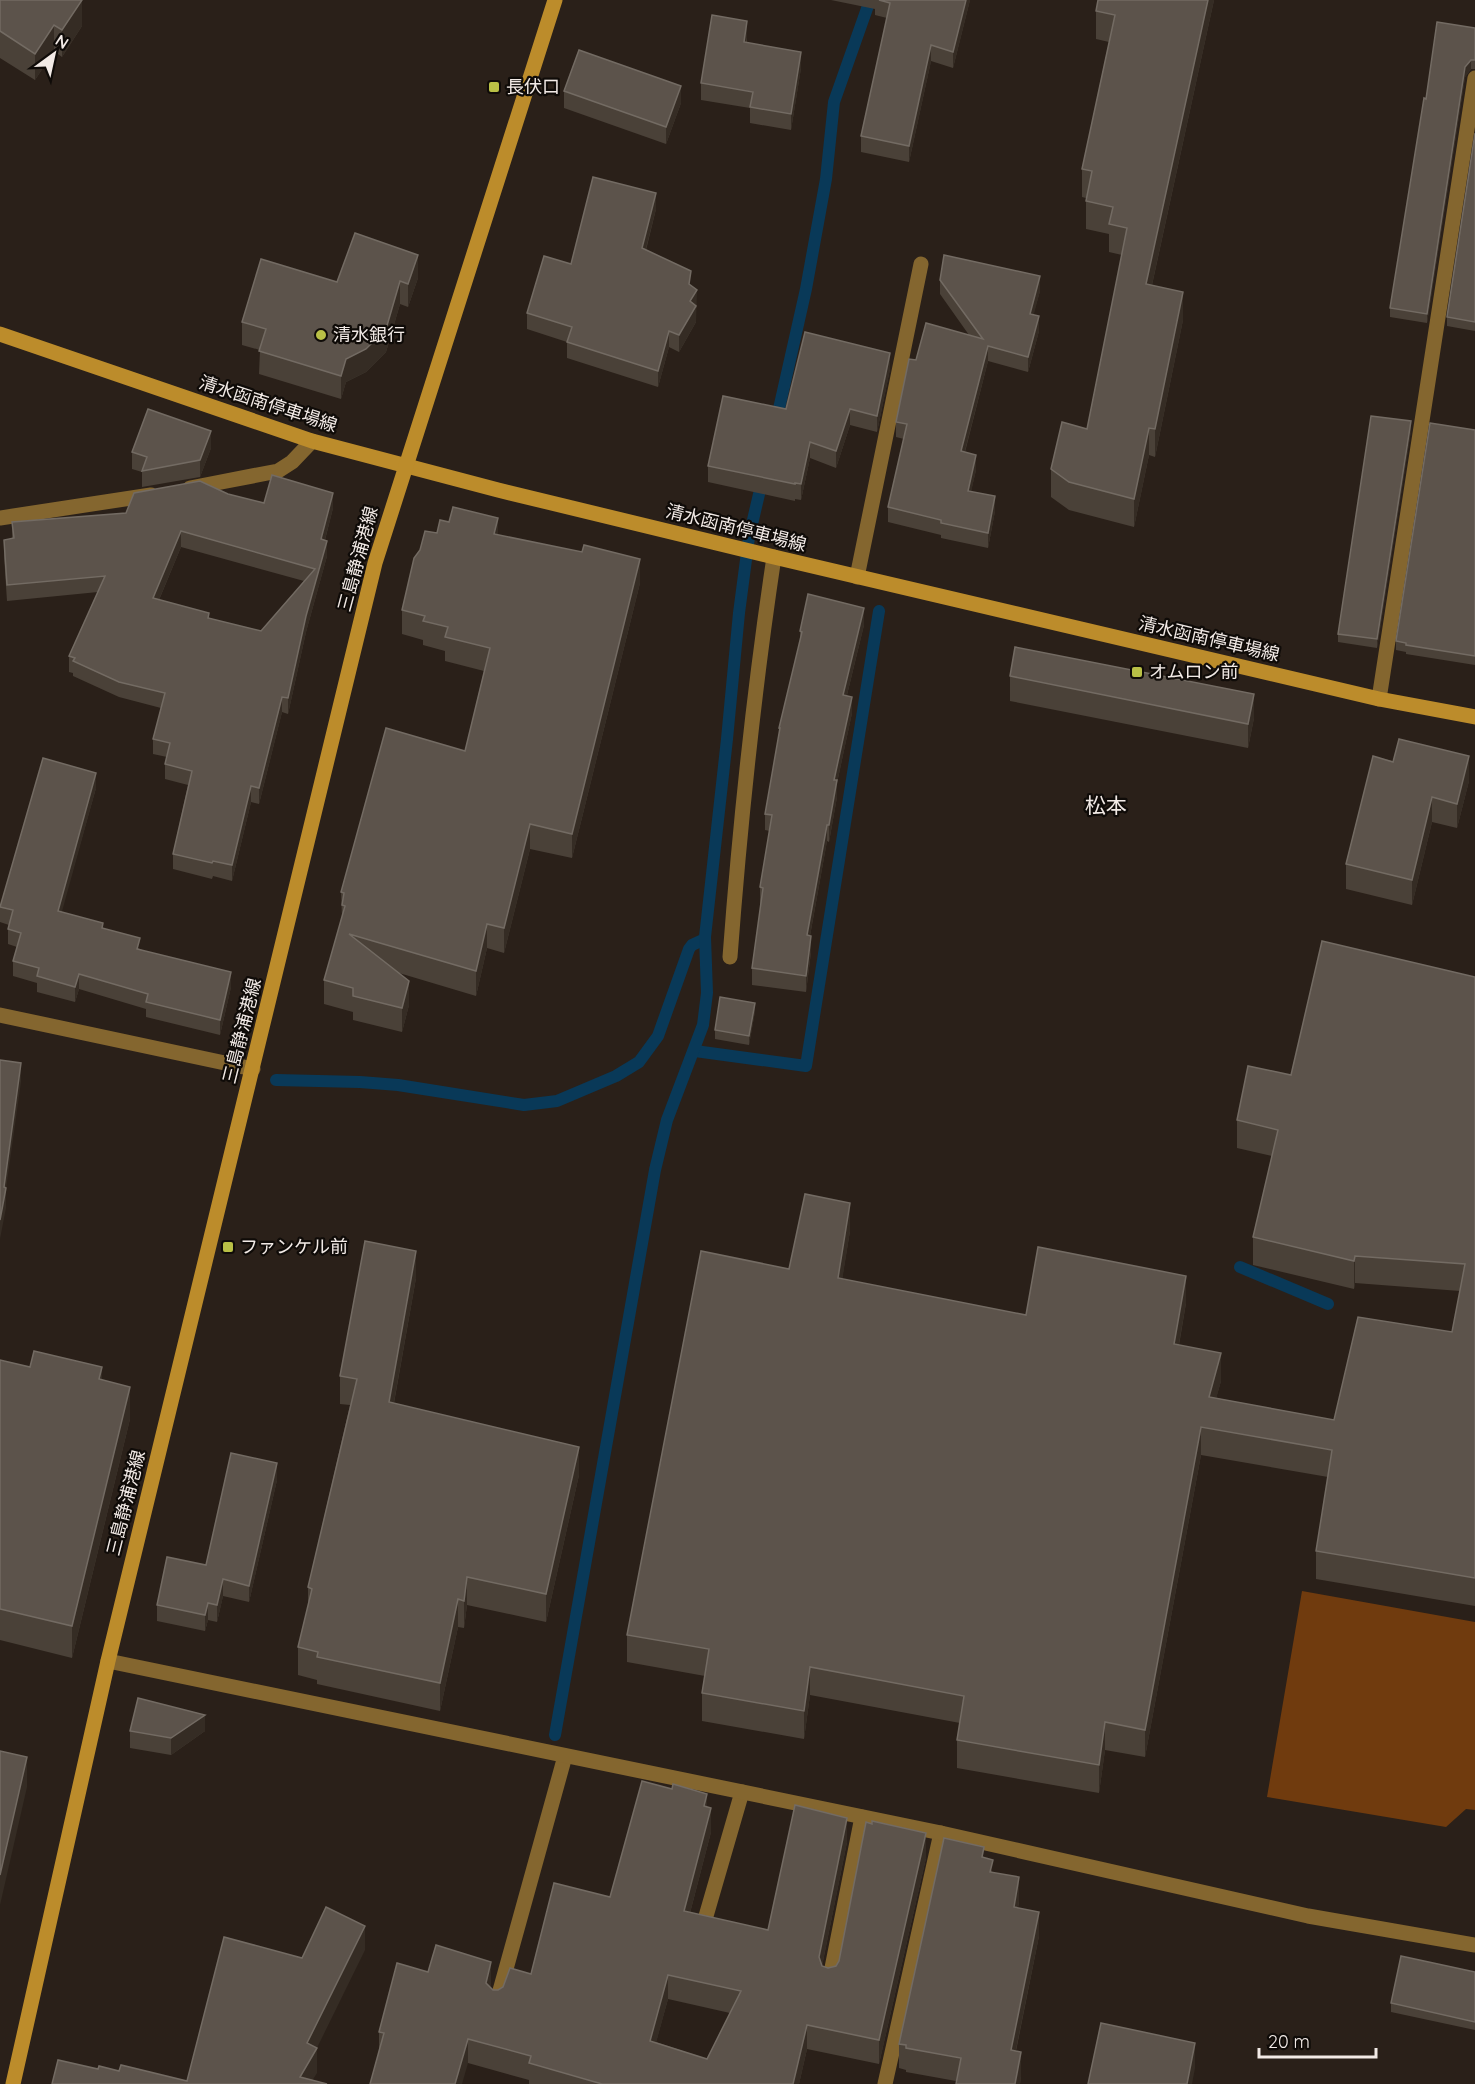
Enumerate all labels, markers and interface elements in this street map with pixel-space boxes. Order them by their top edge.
north arrow [24,24,84,84]
text: N [52,30,73,53]
place label: 長伏口 [506,75,560,98]
marker: 長伏口 [487,80,501,94]
place label: 清水銀行 [333,323,405,346]
marker: 清水銀行 [314,328,328,342]
street label: 清水函南停車場線 [196,370,340,437]
street label: 清水函南停車場線 [663,499,809,556]
street label: 三島静浦港線 [332,504,383,614]
street label: 清水函南停車場線 [1136,611,1282,666]
place label: オムロン前 [1149,660,1238,683]
marker: オムロン前 [1130,665,1144,679]
district label: 松本 [1085,792,1127,818]
street label: 三島静浦港線 [217,976,266,1086]
place label: ファンケル前 [240,1235,348,1258]
marker: ファンケル前 [221,1240,235,1254]
street label: 三島静浦港線 [101,1448,150,1558]
scale bar [1259,2021,1376,2059]
text: 20 m [1268,2030,1310,2053]

